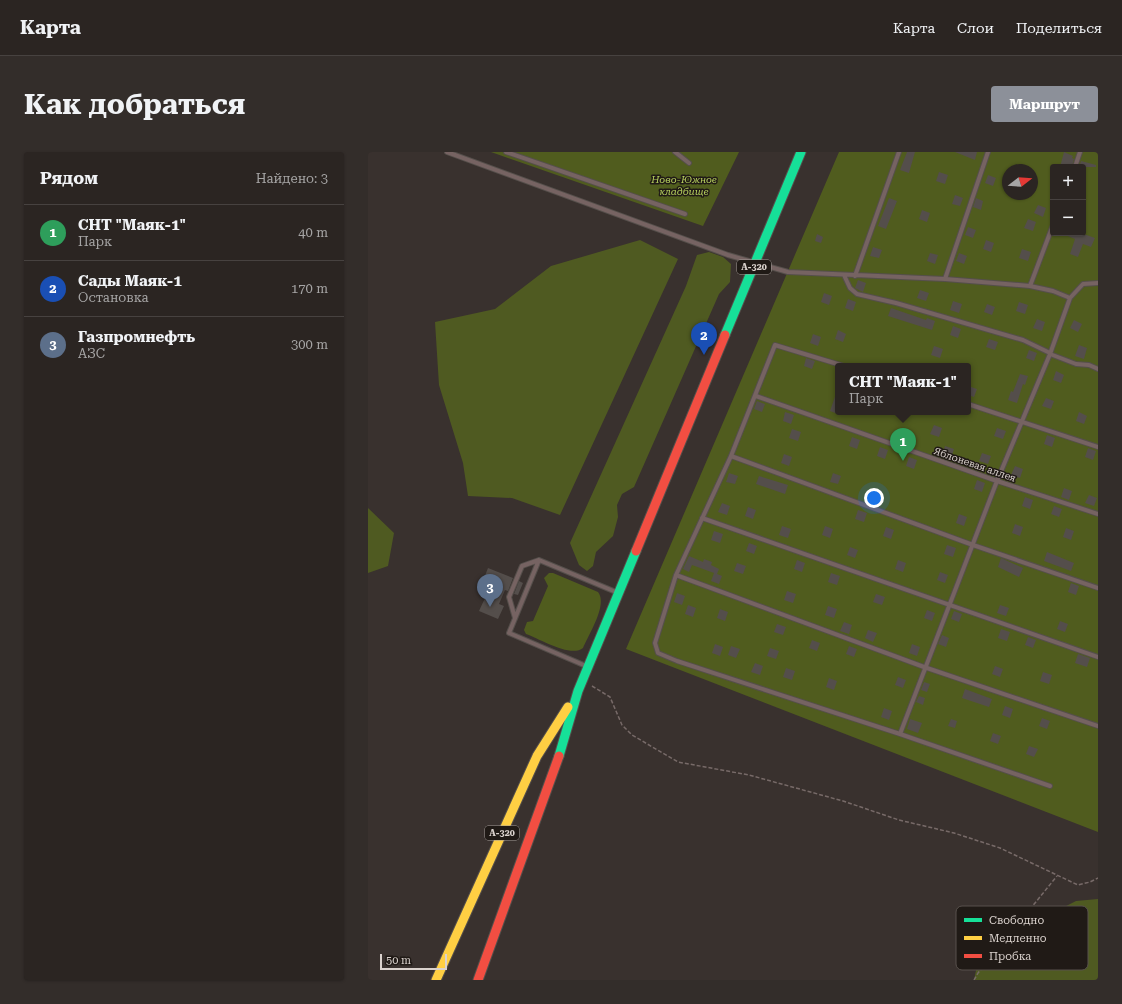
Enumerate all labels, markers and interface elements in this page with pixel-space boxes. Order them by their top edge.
text: Карта [20,16,81,39]
text: Карта [893,20,935,36]
text: Слои [957,20,994,36]
text: Поделиться [1016,20,1102,36]
button: Маршрут [991,86,1098,122]
text: Как добраться [24,88,245,121]
north arrow [1002,164,1038,200]
map controls [1050,164,1086,236]
button: + [1050,164,1086,200]
text: Рядом [40,168,98,188]
text: Найдено: 3 [256,171,328,186]
park label: Ново-Южное кладбище [650,174,717,197]
button: − [1050,200,1086,236]
text: СНТ "Маяк-1" [78,216,186,234]
text: 1 [49,225,57,240]
text: 40 m [298,225,328,240]
text: Парк [78,234,112,249]
road number: А-320 [737,260,771,274]
text: Сады Маяк-1 [78,272,182,290]
text: 2 [49,281,57,296]
text: 170 m [291,281,328,296]
text: Остановка [78,290,149,305]
pin: 2 [691,322,717,355]
text: Газпромнефть [78,328,195,346]
text: 3 [49,337,57,352]
text: 300 m [291,337,328,352]
text: АЗС [78,346,105,361]
popup [835,363,971,415]
text: СНТ "Маяк-1" [849,373,957,391]
text: Парк [849,391,883,406]
pin: 1 [890,428,916,461]
street label: Яблоневая аллея [932,445,1018,484]
your location [864,488,884,508]
pin: 3 [477,574,503,607]
road number: А-320 [485,826,519,840]
legend [956,906,1088,970]
text: Свободно [989,914,1045,927]
text: Медленно [989,932,1047,945]
text: Пробка [989,950,1031,963]
scale bar [380,952,447,971]
text: 50 m [386,954,411,967]

